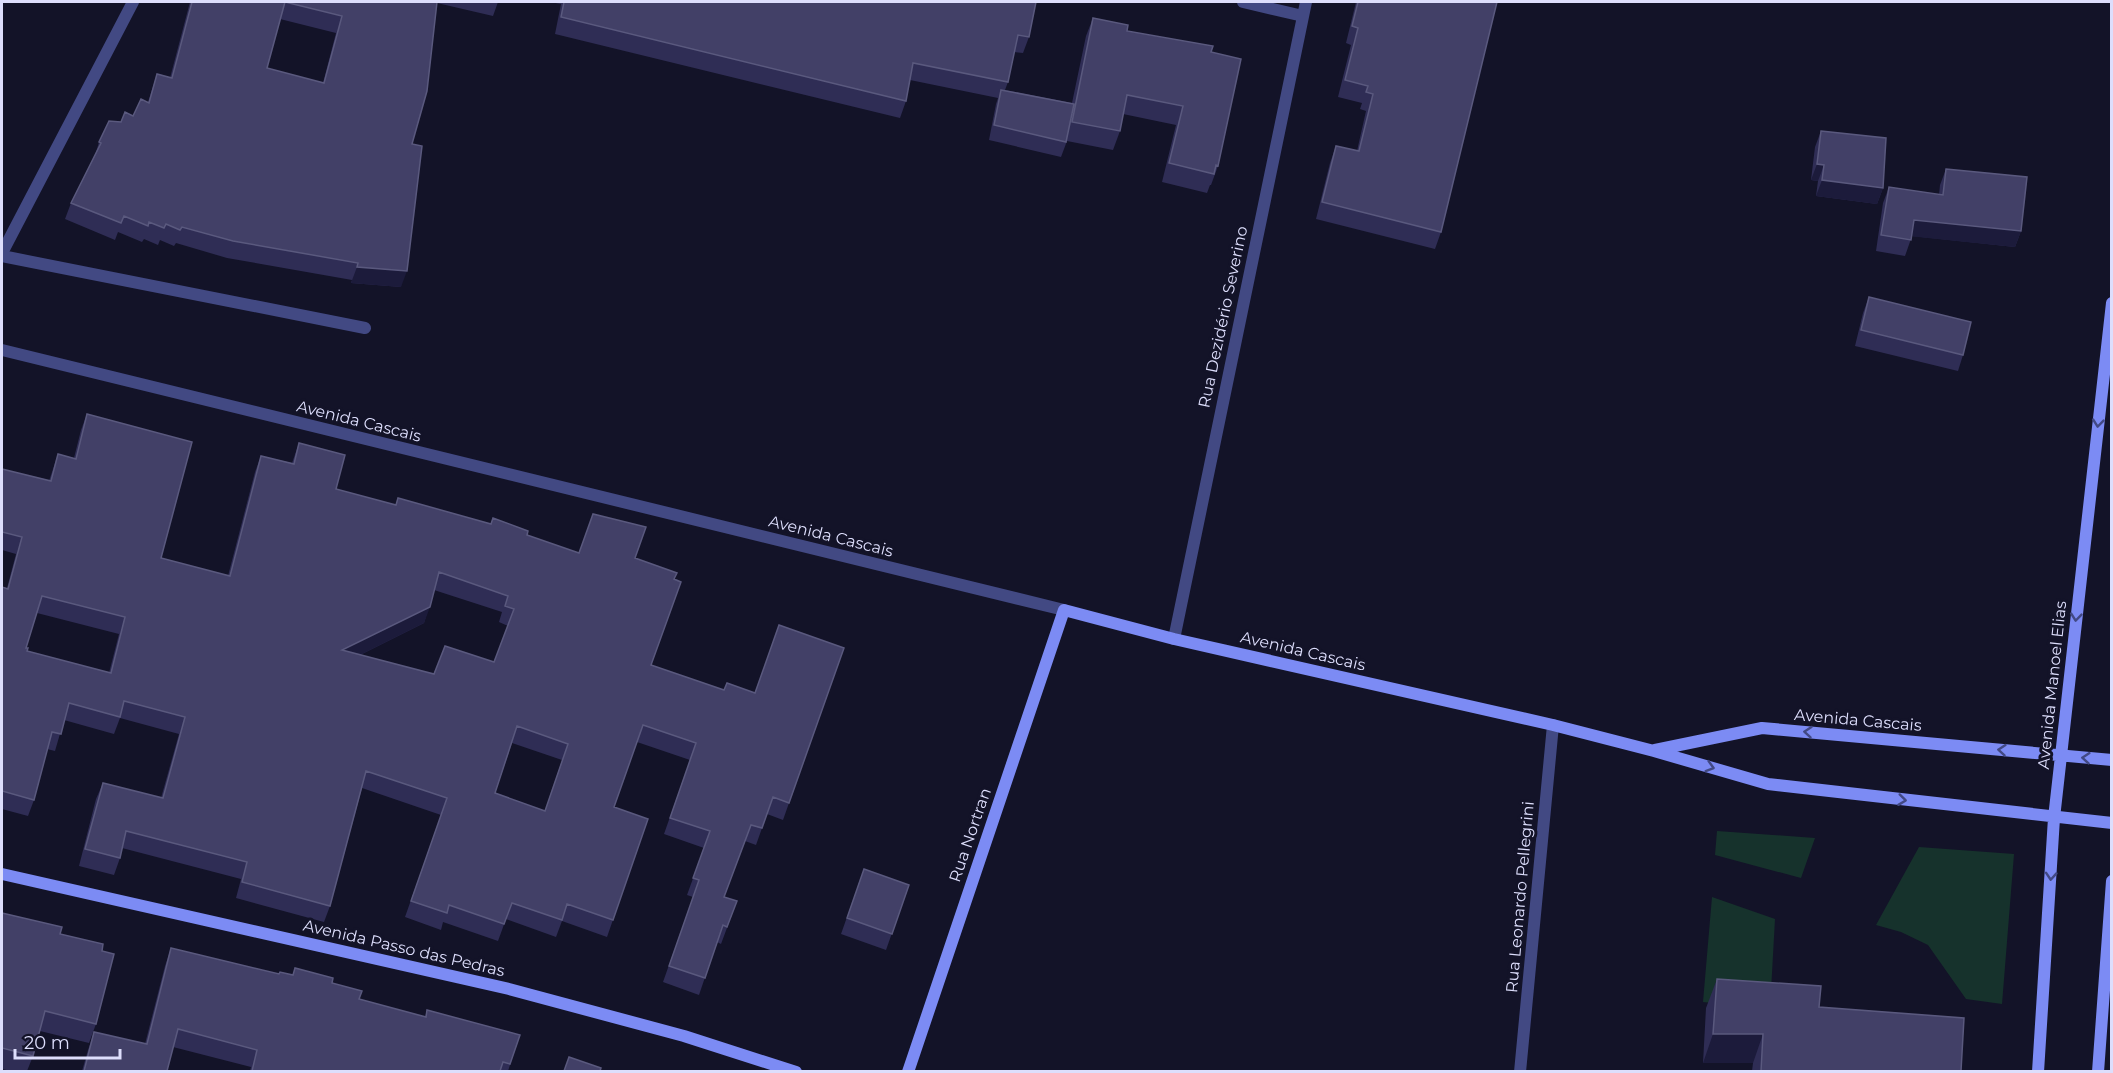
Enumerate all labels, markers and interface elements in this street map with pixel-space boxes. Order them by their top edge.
street label: Rua Dezidério Severino [1194,224,1252,410]
street label: Avenida Cascais [295,396,423,446]
one-way arrow [2092,419,2105,428]
street label: Avenida Cascais [767,511,895,561]
street label: Avenida Manoel Elias [2034,600,2070,770]
one-way arrow [2070,613,2083,622]
street label: Avenida Cascais [1239,627,1368,675]
street label: Avenida Cascais [1794,705,1923,735]
one-way arrow [1804,726,1813,739]
one-way arrow [1998,744,2007,757]
one-way arrow [2082,752,2091,765]
one-way arrow [1704,760,1715,772]
street label: Rua Nortran [945,785,995,885]
one-way arrow [1897,793,1906,806]
street label: Rua Leonardo Pellegrini [1502,800,1538,994]
one-way arrow [2044,872,2057,881]
street label: Avenida Passo das Pedras [301,916,507,981]
scale bar [15,1022,120,1060]
text: 20 m [24,1032,70,1054]

